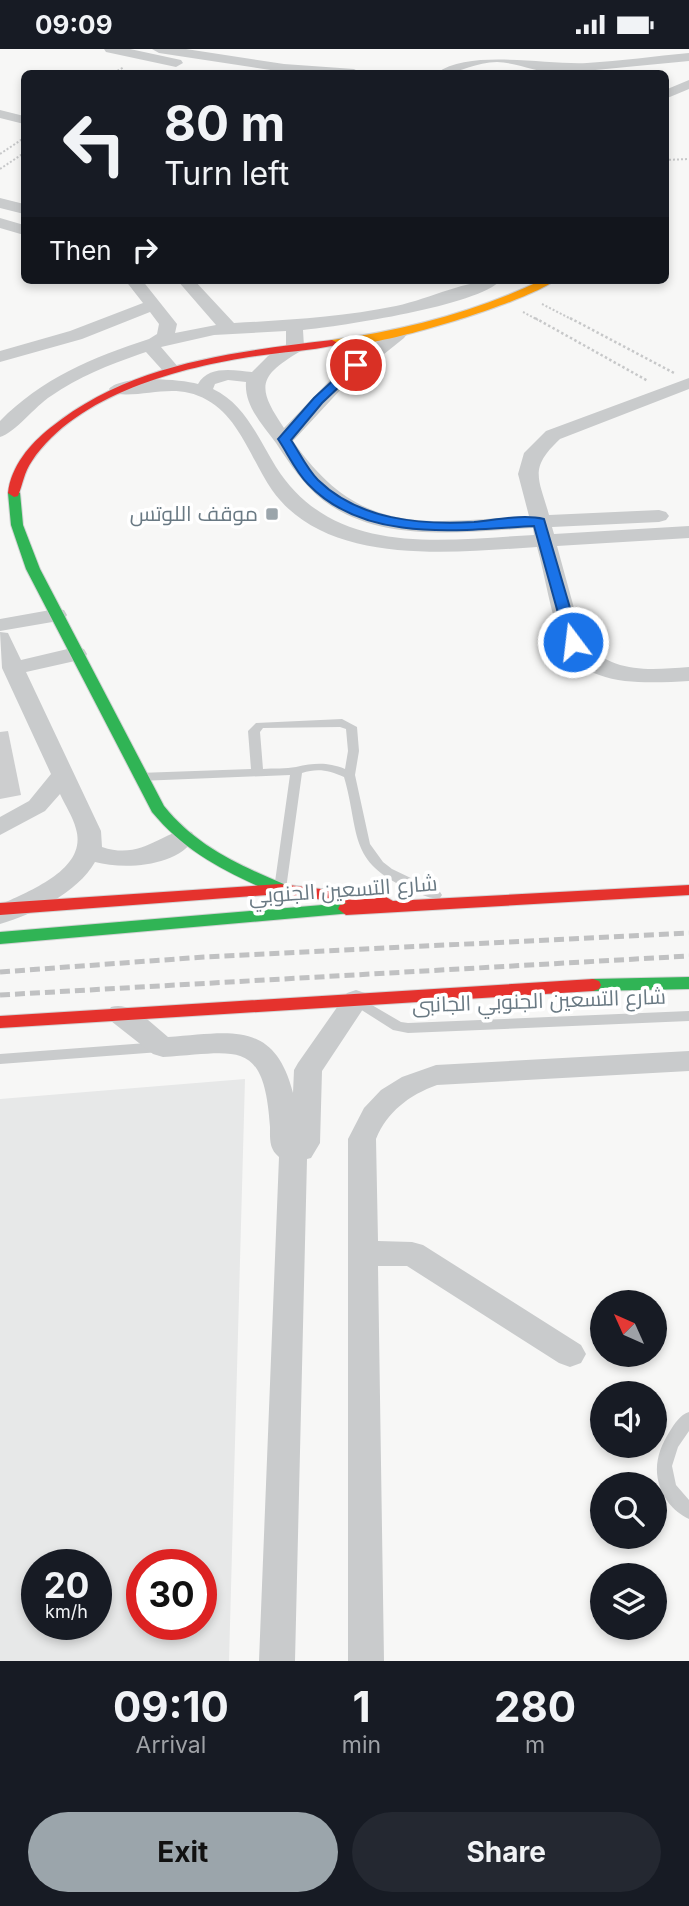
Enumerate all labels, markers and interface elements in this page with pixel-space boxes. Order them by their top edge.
text: 09:09 [35,9,113,40]
text: 80 m [164,94,285,153]
icon: left [49,98,140,189]
text: Turn left [164,154,289,193]
icon: right [126,231,164,269]
text: Then [49,235,112,266]
pin [326,335,386,395]
icon: arrive [337,346,375,384]
place label: موقف اللوتس [130,501,258,527]
marker: موقف اللوتس [264,506,280,522]
position arrow [536,605,610,679]
street label: شارع التسعين الجنوبي [248,870,438,913]
street label: شارع التسعين الجنوبي الجانبى [412,984,667,1021]
north arrow [590,1290,667,1367]
map controls [590,1290,667,1640]
button: sound [590,1381,667,1458]
button: search [590,1472,667,1549]
speed limit sign: 30 [126,1549,217,1640]
button: layers [590,1563,667,1640]
text: 20 [44,1564,89,1606]
text: km/h [45,1601,88,1622]
text: 09:10 [113,1681,229,1732]
text: 1 [352,1681,371,1732]
text: 280 [494,1681,576,1732]
text: Arrival [136,1731,206,1759]
text: min [342,1731,381,1759]
text: m [525,1731,545,1759]
button: Exit [28,1812,338,1892]
button: Share [352,1812,661,1892]

